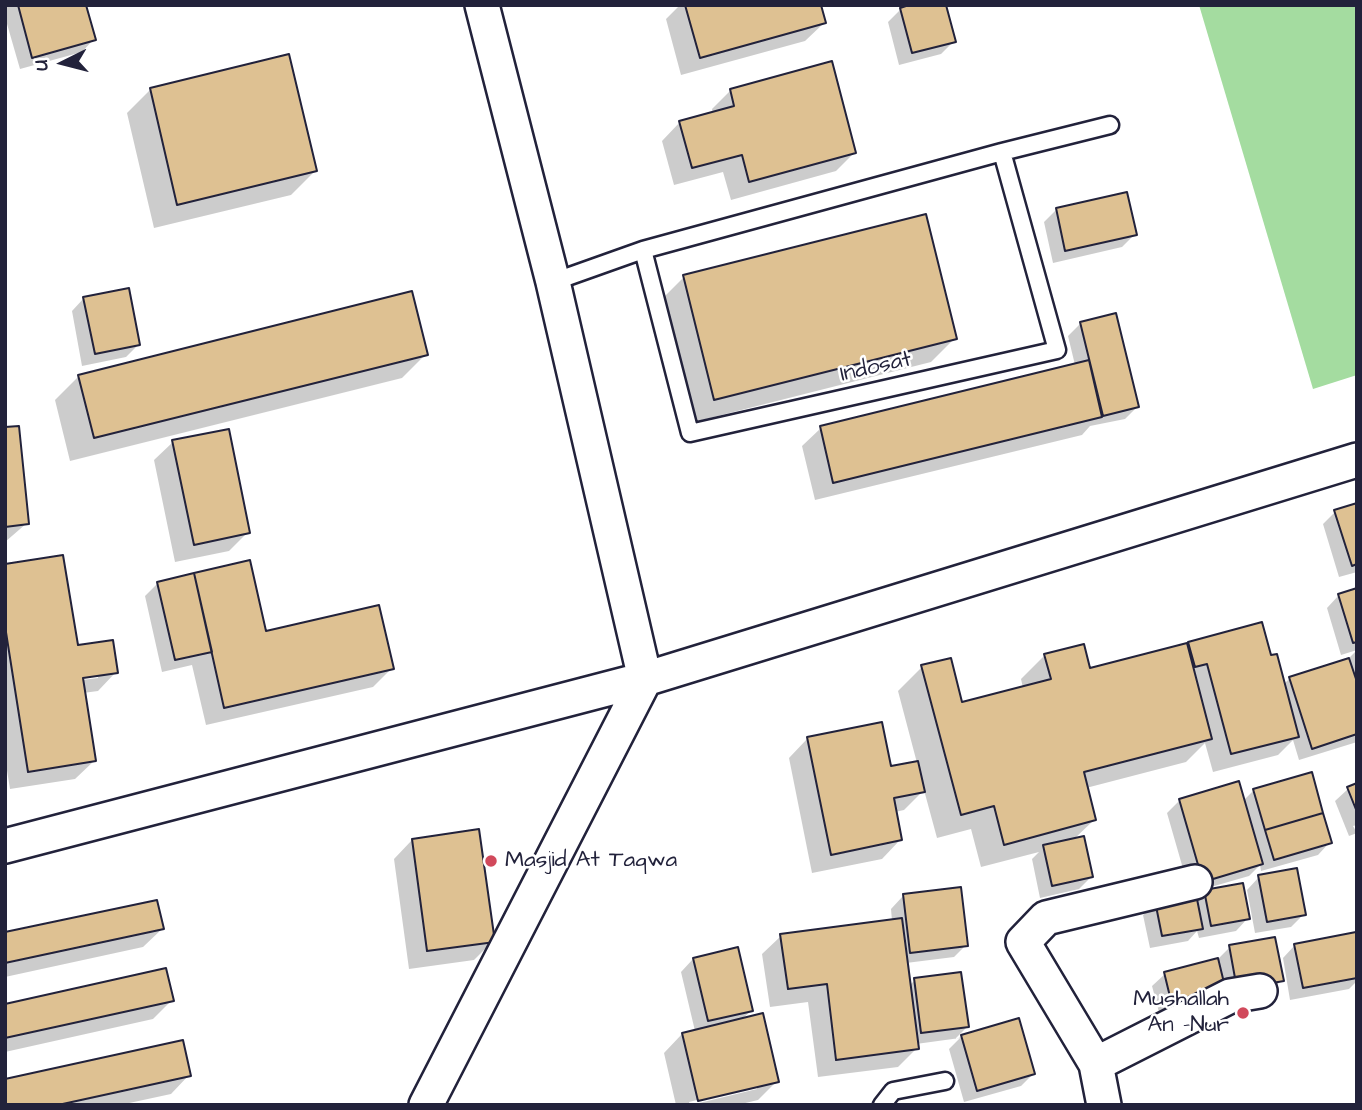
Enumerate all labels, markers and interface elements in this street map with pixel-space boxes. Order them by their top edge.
north arrow [28,28,98,98]
text: U [28,59,56,72]
street label: Indosat [838,346,914,390]
place label: Masjid At Taqwa [505,847,677,875]
marker: Masjid At Taqwa [483,853,499,869]
place label: Mushallah An -Nur [1133,986,1229,1040]
marker: Mushallah An -Nur [1235,1005,1251,1021]

